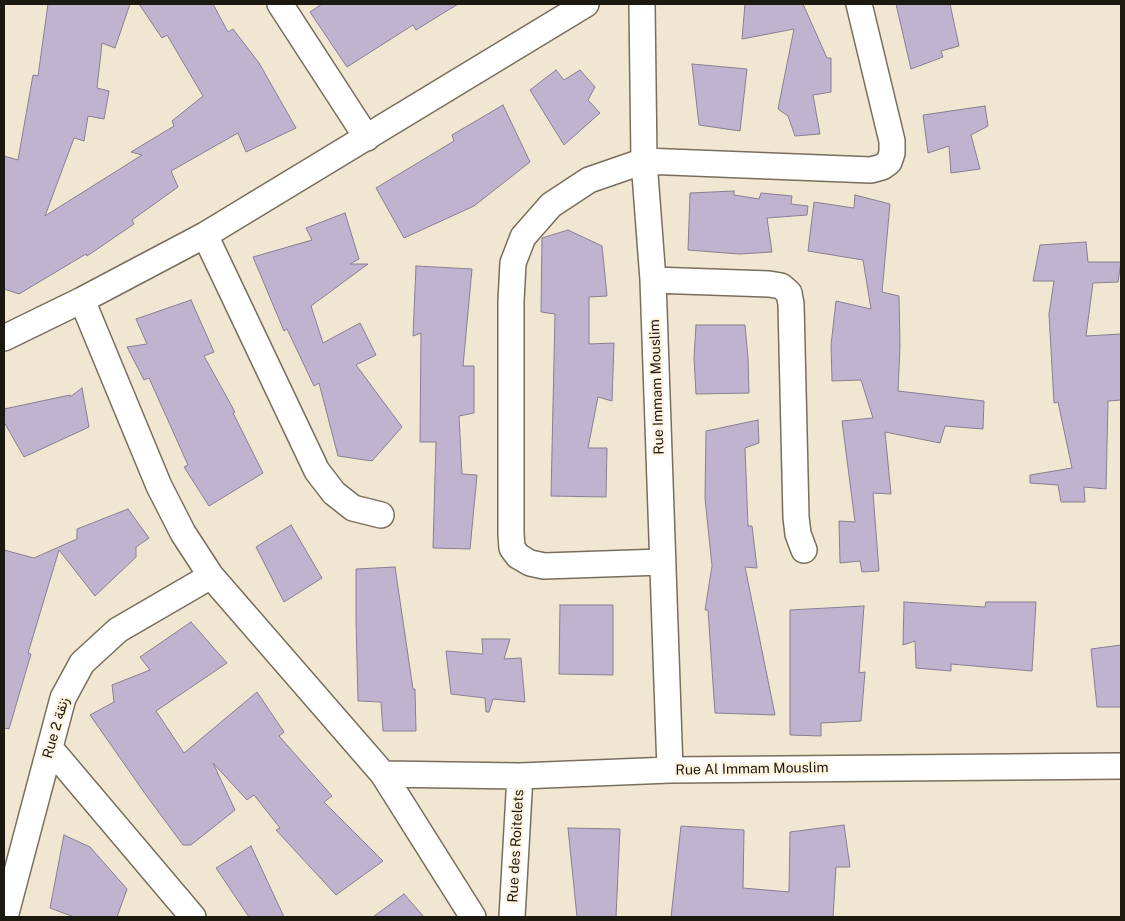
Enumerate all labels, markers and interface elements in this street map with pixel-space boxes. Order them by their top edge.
street label: Rue Immam Mouslim [646,319,668,455]
street label: Rue 2 زنقة [39,696,73,760]
street label: Rue Al Immam Mouslim [675,759,829,779]
street label: Rue des Roitelets [505,789,527,903]

